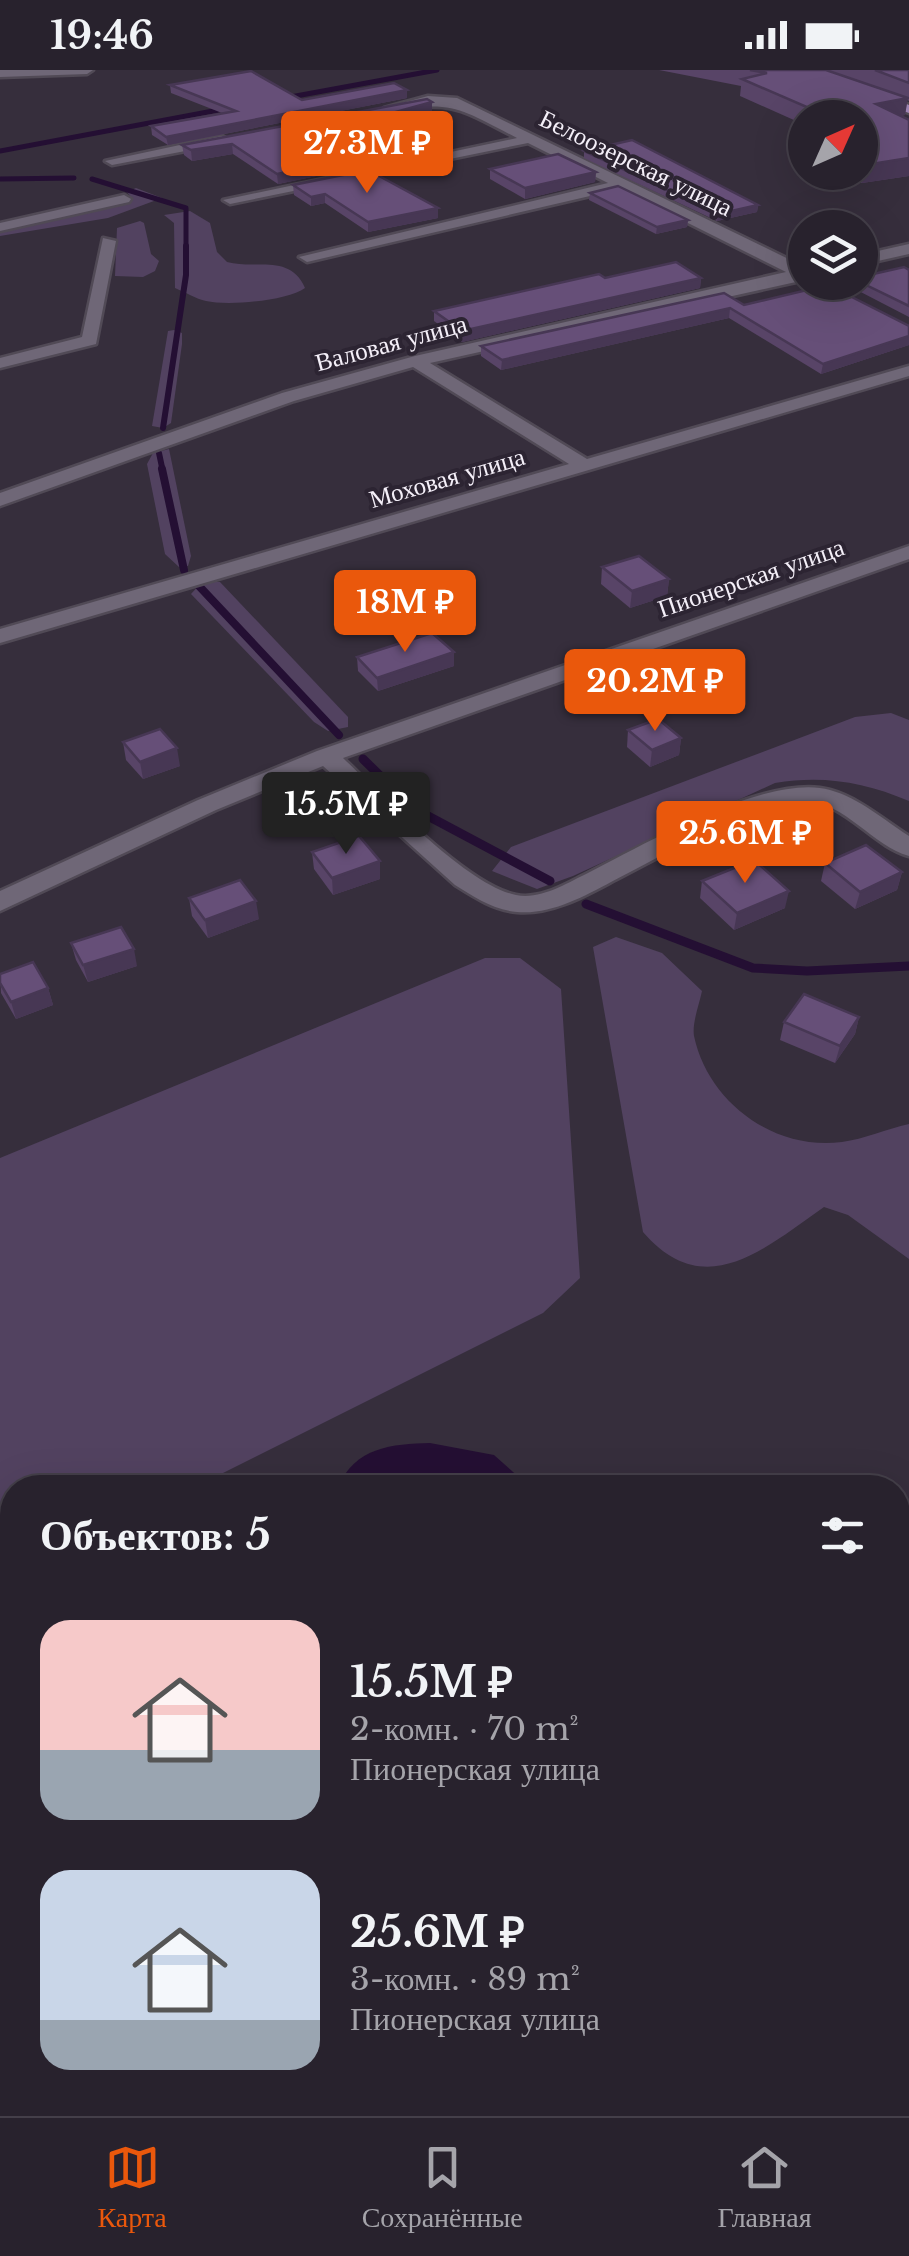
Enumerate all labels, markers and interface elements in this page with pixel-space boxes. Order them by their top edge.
text: 19:46 [50,12,154,59]
north arrow [788,100,878,190]
map controls [788,100,878,300]
street label: Белоозерская улица [534,103,738,223]
pin: 27.3M ₽ [275,111,459,196]
text: 27.3M ₽ [303,123,431,163]
button: layers [788,210,878,300]
street label: Валовая улица [312,308,470,378]
street label: Моховая улица [366,441,528,515]
street label: Пионерская улица [654,532,848,624]
pin: 18M ₽ [335,570,475,655]
text: 18M ₽ [356,582,454,622]
pin: 20.2M ₽ [563,649,747,734]
text: 20.2M ₽ [586,661,724,701]
pin: 15.5M ₽ [254,772,438,857]
text: 15.5M ₽ [284,784,408,824]
pin: 25.6M ₽ [653,801,837,886]
text: 25.6M ₽ [678,813,812,853]
icon: filters [815,1508,870,1563]
text: Объектов: 5 [40,1509,271,1561]
text: 15.5M ₽ [350,1656,513,1708]
icon: home [120,1660,240,1780]
text: 2-комн. · 70 m² [350,1709,579,1749]
text: Пионерская улица [350,1749,600,1789]
text: 25.6M ₽ [350,1906,525,1958]
icon: home [120,1910,240,2030]
text: 3-комн. · 89 m² [350,1959,580,1999]
text: Пионерская улица [350,1999,600,2039]
tab: Карта [97,2140,167,2235]
tab: Сохранённые [362,2140,523,2235]
tab: Главная [718,2140,812,2235]

